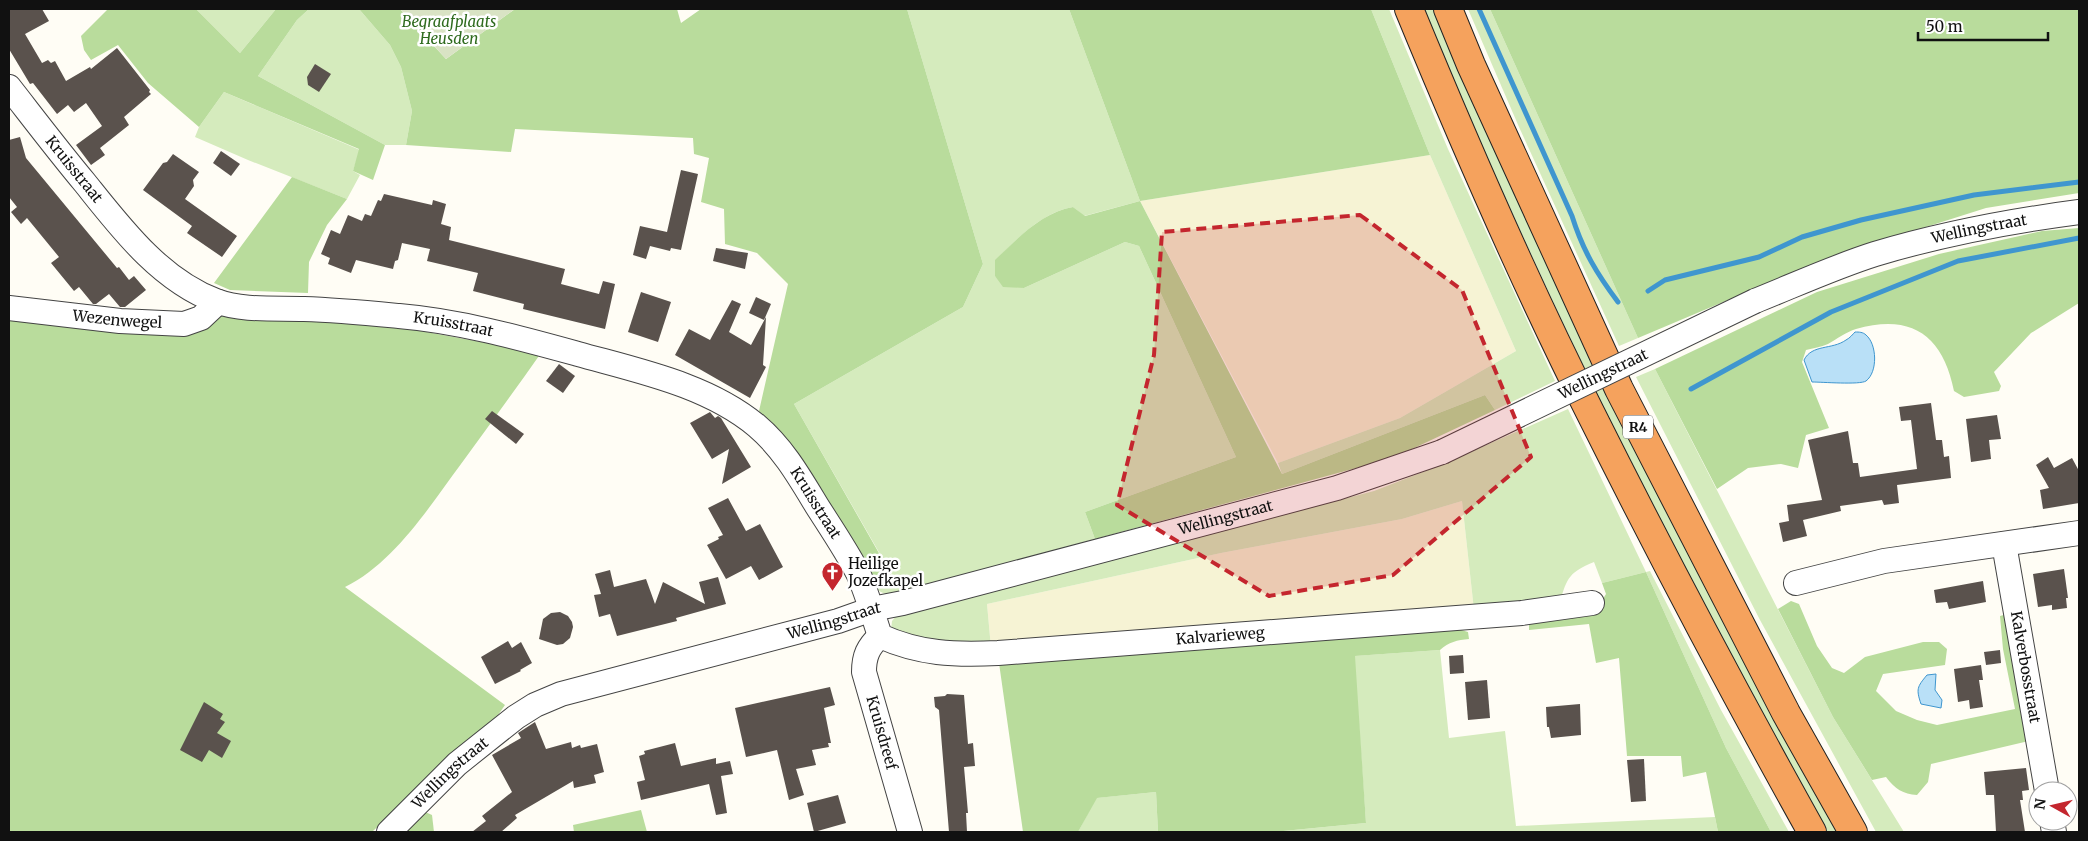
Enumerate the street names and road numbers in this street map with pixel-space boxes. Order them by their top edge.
street label: Kruisstraat [42,132,107,207]
street label: Wellingstraat [1928,210,2028,248]
street label: Wezenwegel [71,305,163,332]
street label: Kruisstraat [412,307,495,341]
street label: Wellingstraat [1554,344,1651,404]
road number: R4 [1623,416,1653,438]
street label: Kruisstraat [786,463,846,542]
street label: Wellingstraat [1175,495,1275,539]
street label: Wellingstraat [784,598,882,643]
street label: Kalverbosstraat [2007,610,2045,725]
street label: Kalvarieweg [1175,623,1265,648]
street label: Kruisdreef [862,693,902,773]
street label: Wellingstraat [407,733,492,813]

